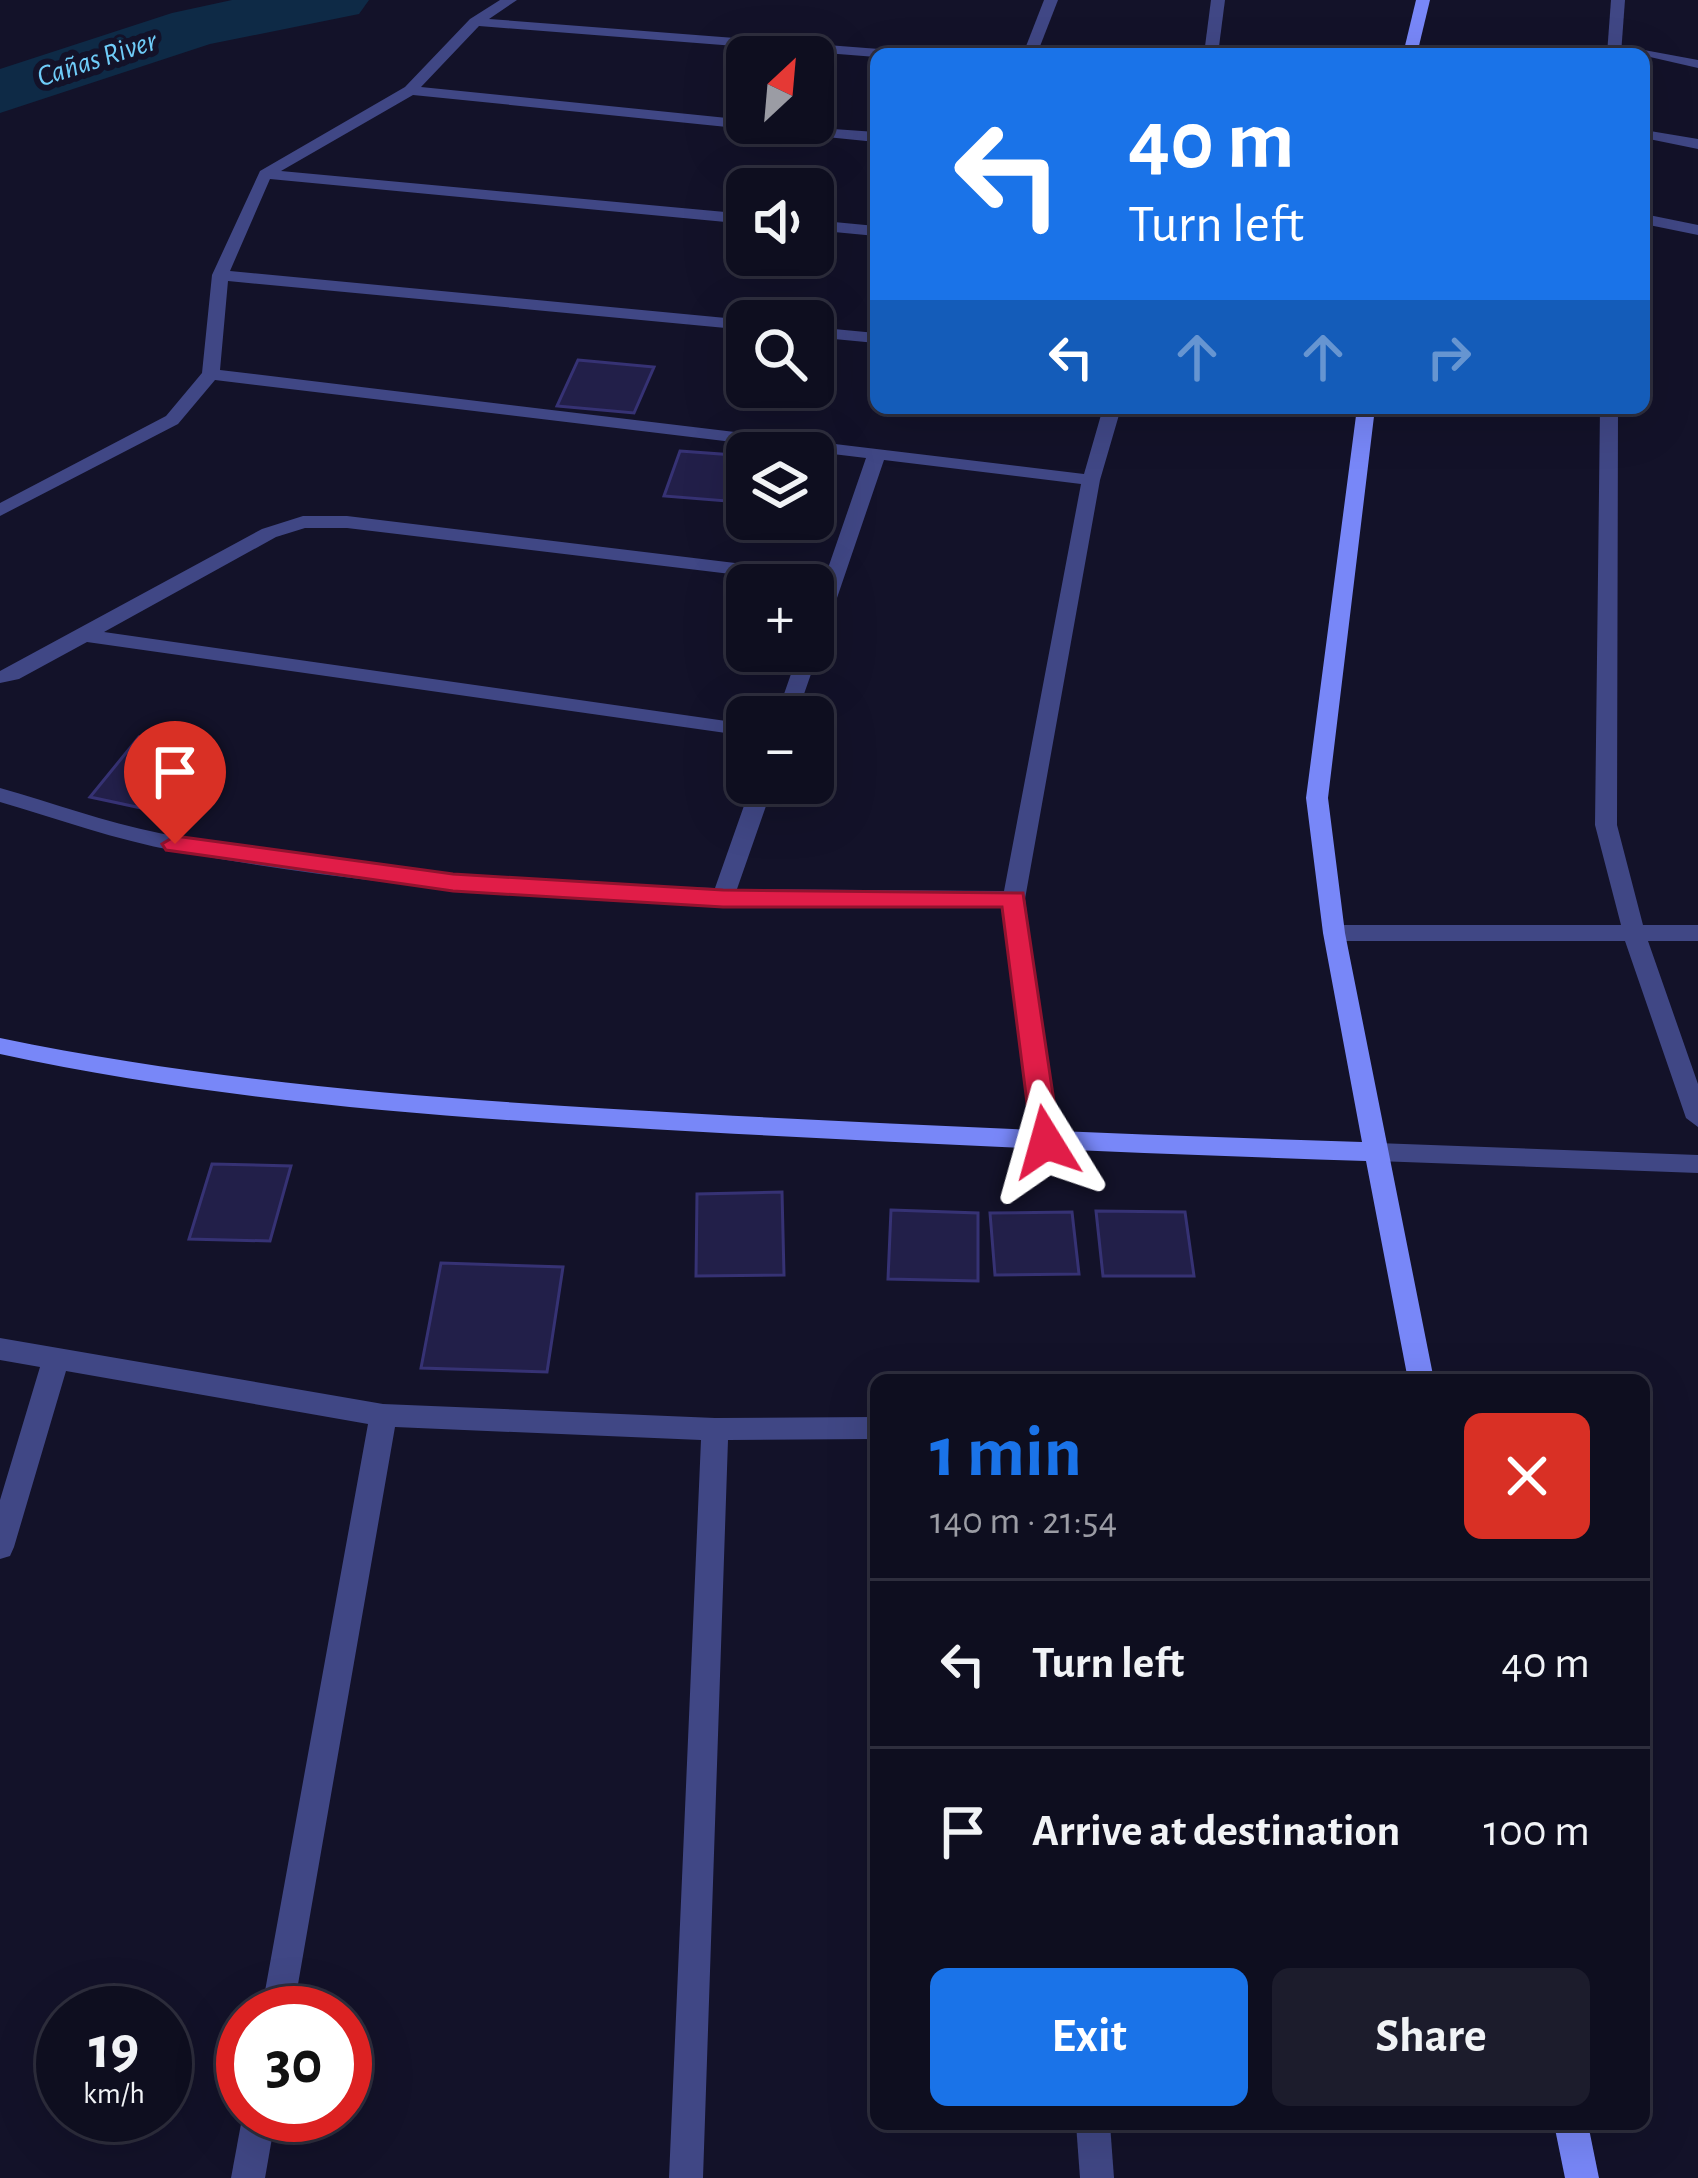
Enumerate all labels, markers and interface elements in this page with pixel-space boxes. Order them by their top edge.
water label: Cañas River [33,25,162,92]
north arrow [726,36,834,144]
map controls [726,36,834,804]
icon: left [930,96,1086,252]
text: 40 m [1128,100,1295,184]
button: sound [726,168,834,276]
text: Turn left [1128,198,1304,252]
button: search [726,300,834,408]
icon: left [1038,324,1104,390]
icon: ahead [1164,324,1230,390]
icon: ahead [1290,324,1356,390]
icon: right [1416,324,1482,390]
button: layers [726,432,834,540]
button: + [726,564,834,672]
button: − [726,696,834,804]
pin [124,721,226,844]
icon: arrive [142,739,208,805]
position arrow [983,1079,1109,1205]
button: close [1464,1413,1590,1539]
text: 1 min [930,1417,1082,1489]
text: 140 m · 21:54 [930,1502,1117,1541]
icon: left [930,1631,996,1697]
text: Turn left [1032,1641,1184,1686]
text: 40 m [1501,1641,1590,1686]
icon: arrive [930,1799,996,1865]
text: Arrive at destination [1032,1809,1400,1854]
text: 100 m [1484,1809,1590,1854]
button: Exit [930,1968,1248,2106]
button: Share [1272,1968,1590,2106]
speed limit sign: 30 [216,1986,372,2142]
text: 19 [89,2019,139,2079]
text: km/h [83,2079,145,2109]

